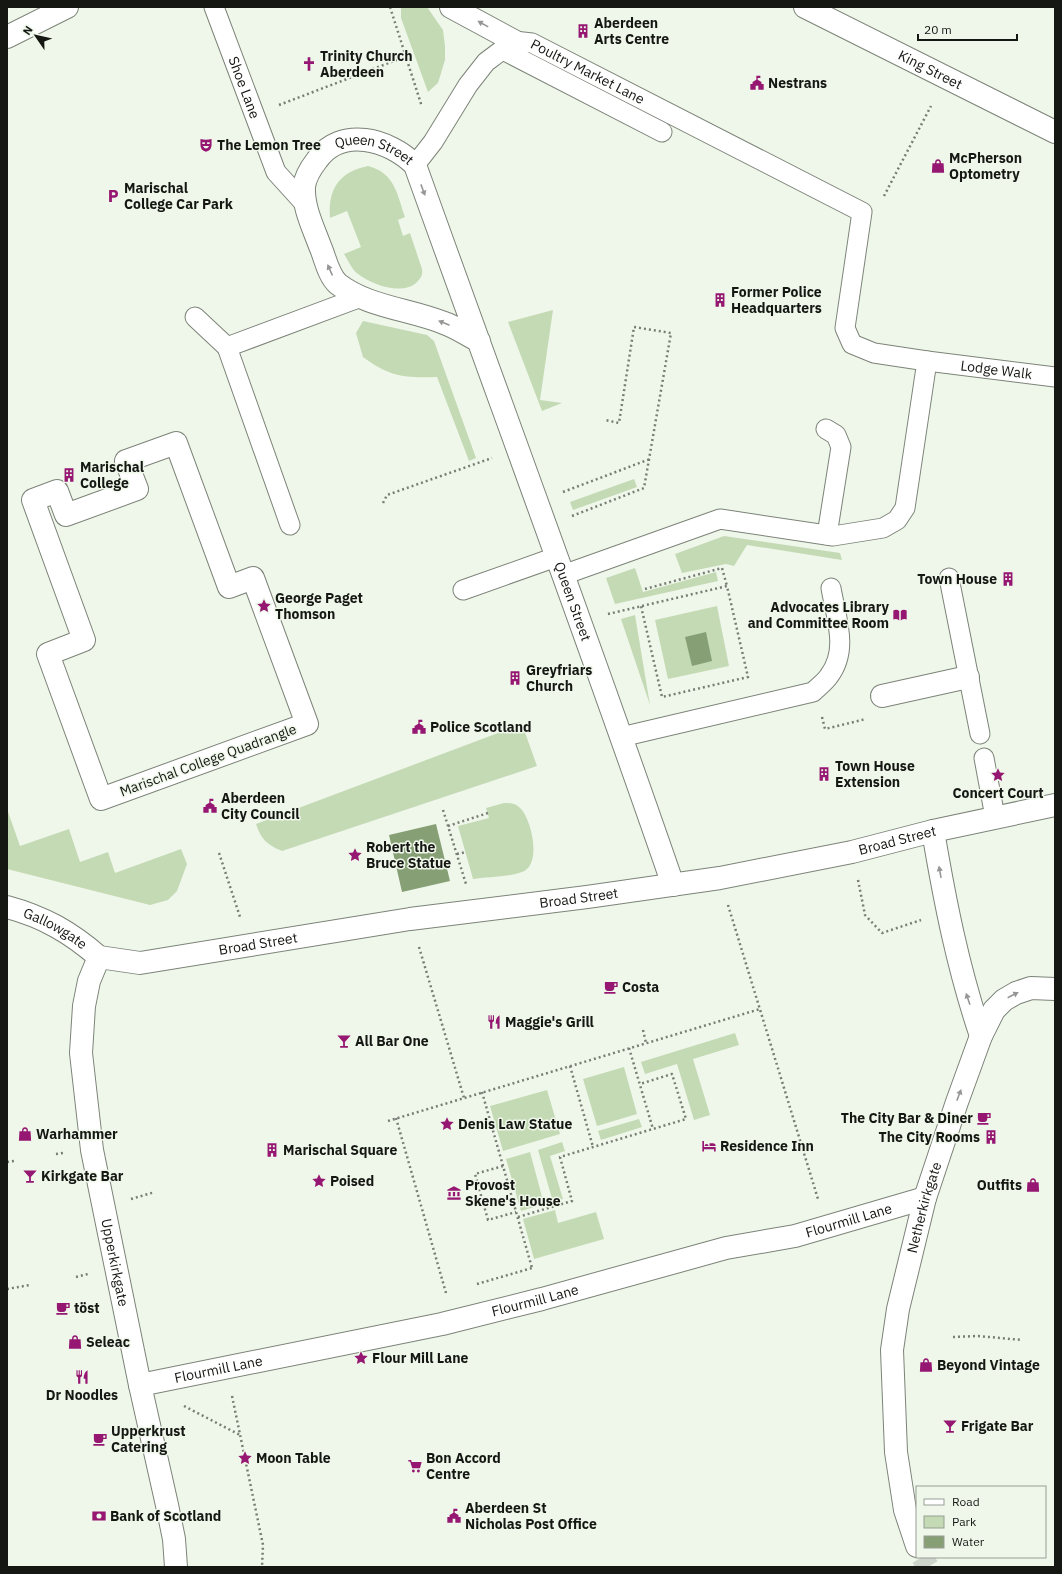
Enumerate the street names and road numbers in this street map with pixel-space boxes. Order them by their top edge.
street label: Poultry Market Lane [528,35,648,108]
street label: King Street [895,46,965,93]
street label: Shoe Lane [224,54,264,121]
street label: Queen Street [332,130,418,169]
street label: Lodge Walk [960,356,1034,383]
street label: Queen Street [550,559,595,644]
street label: Marischal College Quadrangle [117,719,299,800]
street label: Broad Street [857,822,938,859]
street label: Broad Street [538,884,619,912]
street label: Gallowgate [21,904,91,953]
street label: Broad Street [217,928,299,959]
street label: Netherkirkgate [903,1159,946,1255]
street label: Flourmill Lane [803,1199,894,1241]
street label: Upperkirkgate [97,1217,133,1308]
street label: Flourmill Lane [490,1280,581,1320]
street label: Flourmill Lane [173,1351,264,1387]

